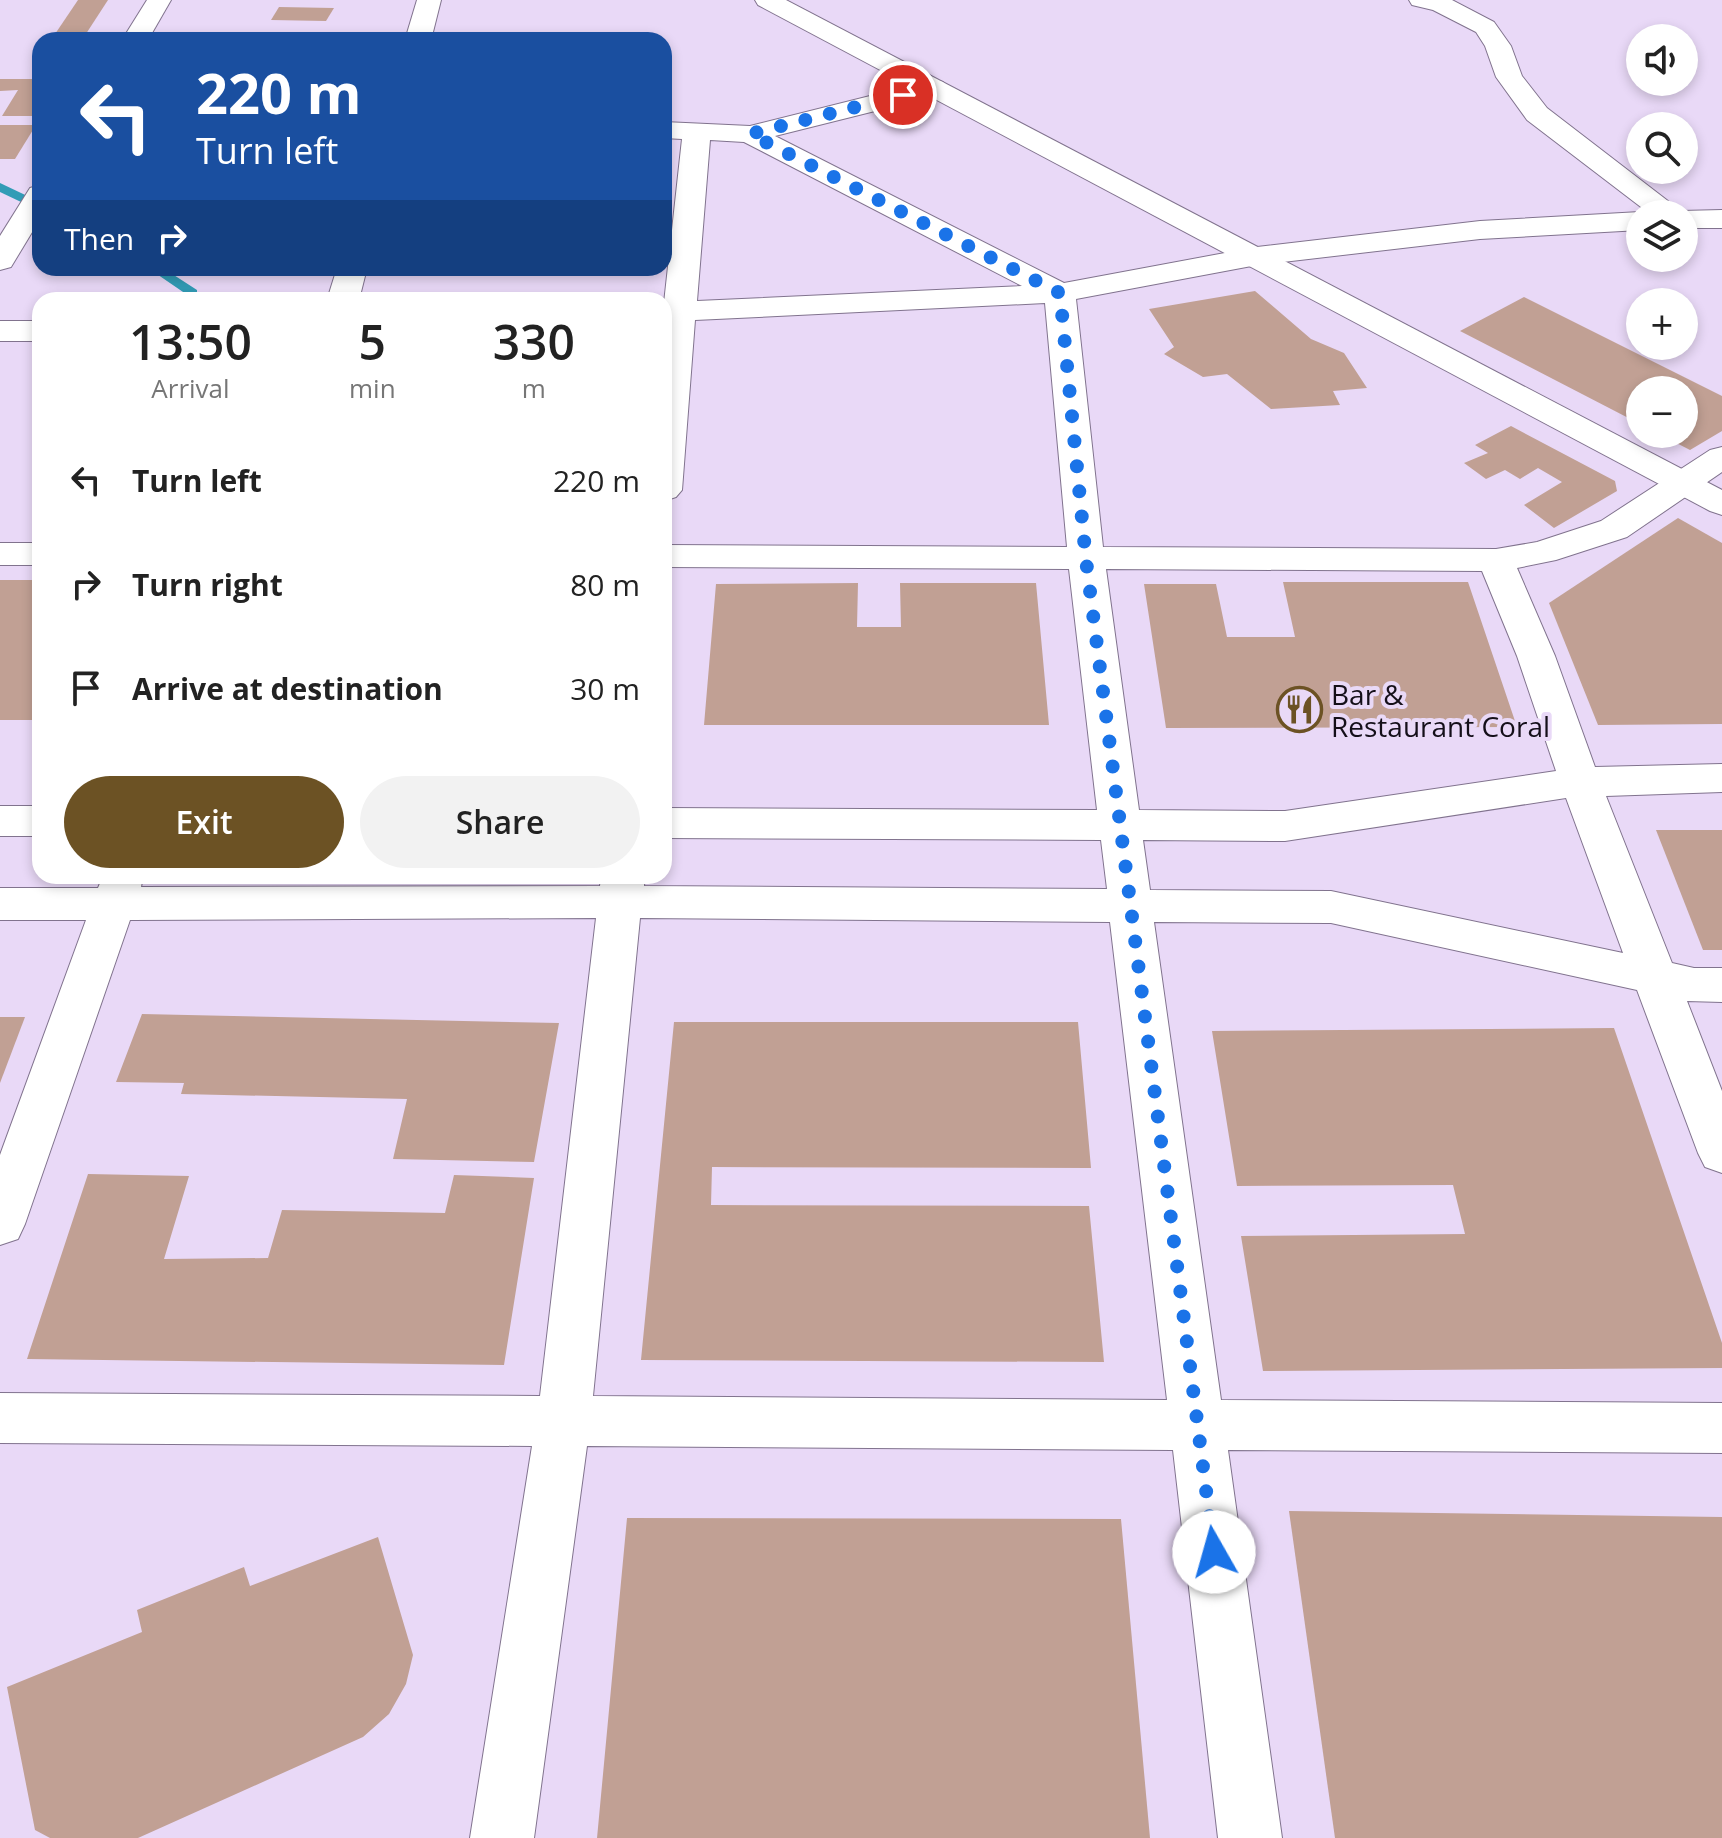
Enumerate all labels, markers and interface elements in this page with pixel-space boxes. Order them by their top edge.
map controls [1626,24,1698,448]
button: sound [1626,24,1698,96]
text: 220 m [196,54,362,130]
pin [869,61,937,129]
icon: left [64,64,168,168]
icon: arrive [881,73,925,117]
button: search [1626,112,1698,184]
text: Turn left [196,126,338,175]
button: layers [1626,200,1698,272]
icon: right [150,216,194,260]
text: Then [64,218,134,259]
button: + [1626,288,1698,360]
text: 13:50 [129,309,252,374]
text: 5 [359,309,386,374]
text: 330 [493,309,575,374]
text: Arrival [151,370,230,406]
text: min [349,370,396,406]
text: m [522,370,546,406]
button: − [1626,376,1698,448]
icon: left [64,458,108,502]
text: Turn left [132,460,262,501]
text: 220 m [553,460,640,501]
icon: right [64,562,108,606]
text: Turn right [132,564,283,605]
text: 80 m [570,564,640,605]
icon: arrive [64,666,108,710]
text: Arrive at destination [132,668,443,709]
text: 30 m [570,668,640,709]
place label: Bar & Restaurant Coral [1331,675,1550,745]
restaurant icon: Bar & Restaurant Coral [1276,686,1324,734]
button: Exit [64,776,344,868]
button: Share [360,776,640,868]
position arrow [1172,1510,1256,1594]

